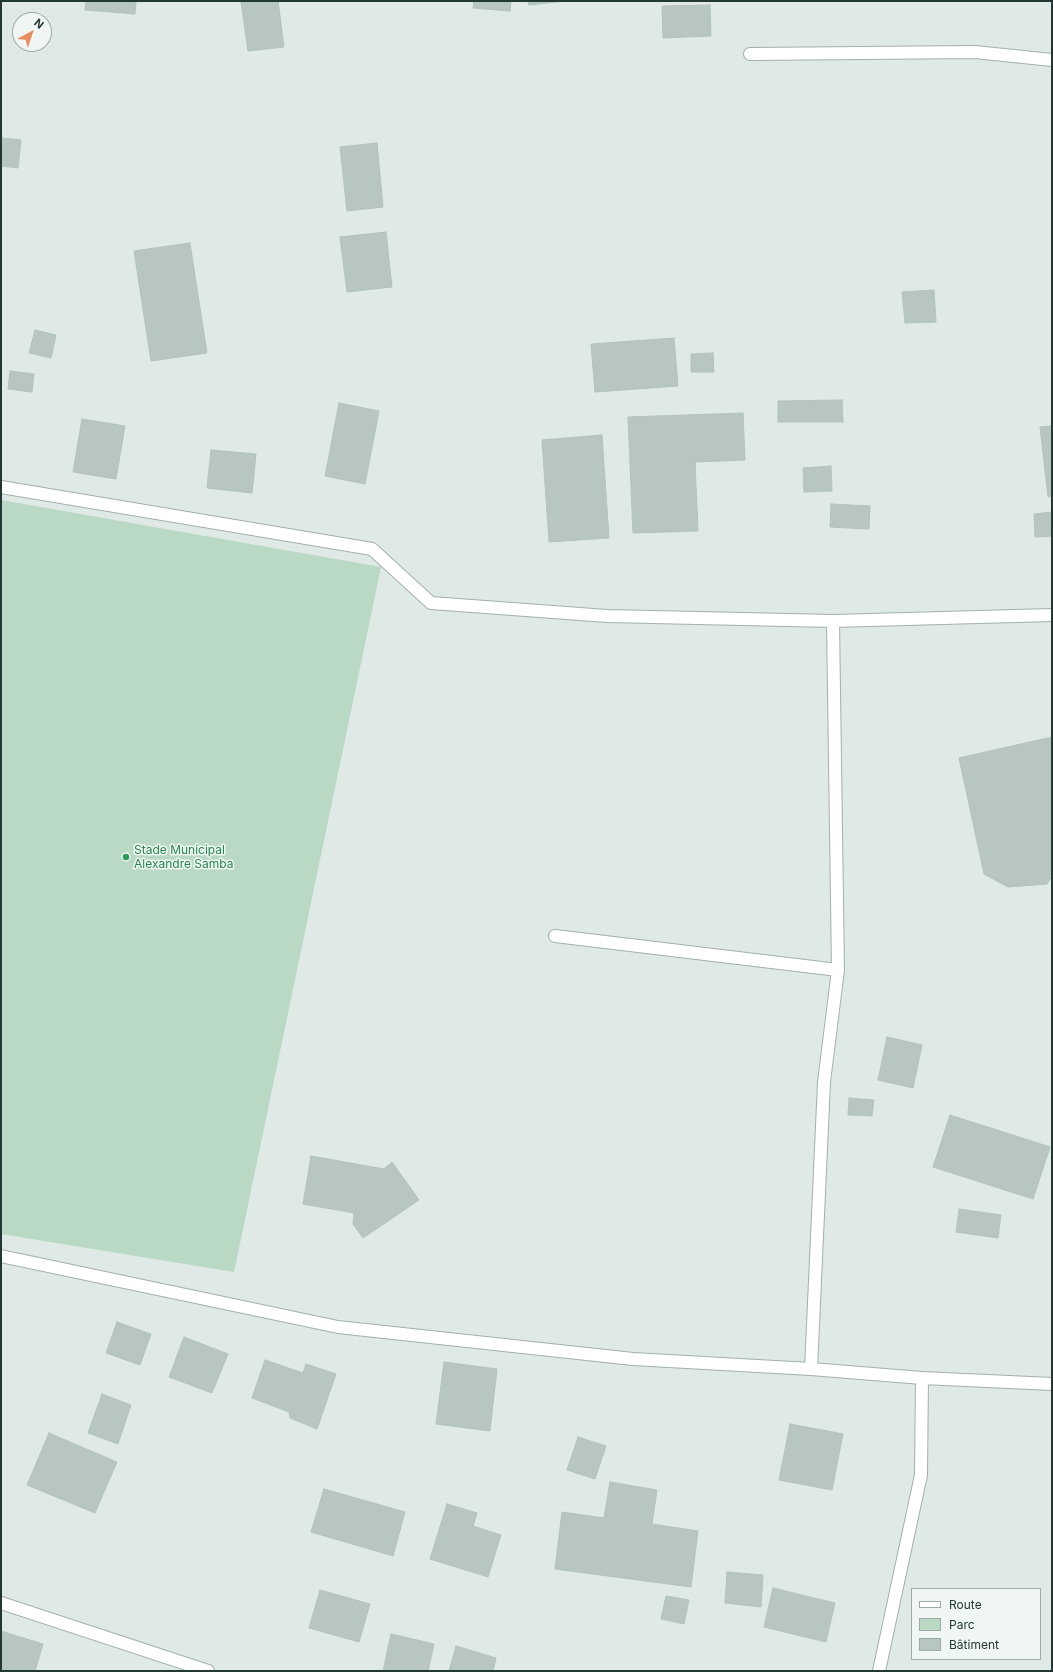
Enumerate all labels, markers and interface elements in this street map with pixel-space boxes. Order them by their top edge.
north arrow [12,12,52,52]
text: N [31,16,47,32]
place label: Stade Municipal Alexandre Samba [134,843,233,871]
marker: Stade Municipal Alexandre Samba [121,852,131,862]
legend [911,1588,1041,1660]
text: Route [949,1597,982,1612]
text: Parc [949,1617,975,1632]
text: Bâtiment [949,1637,999,1652]

